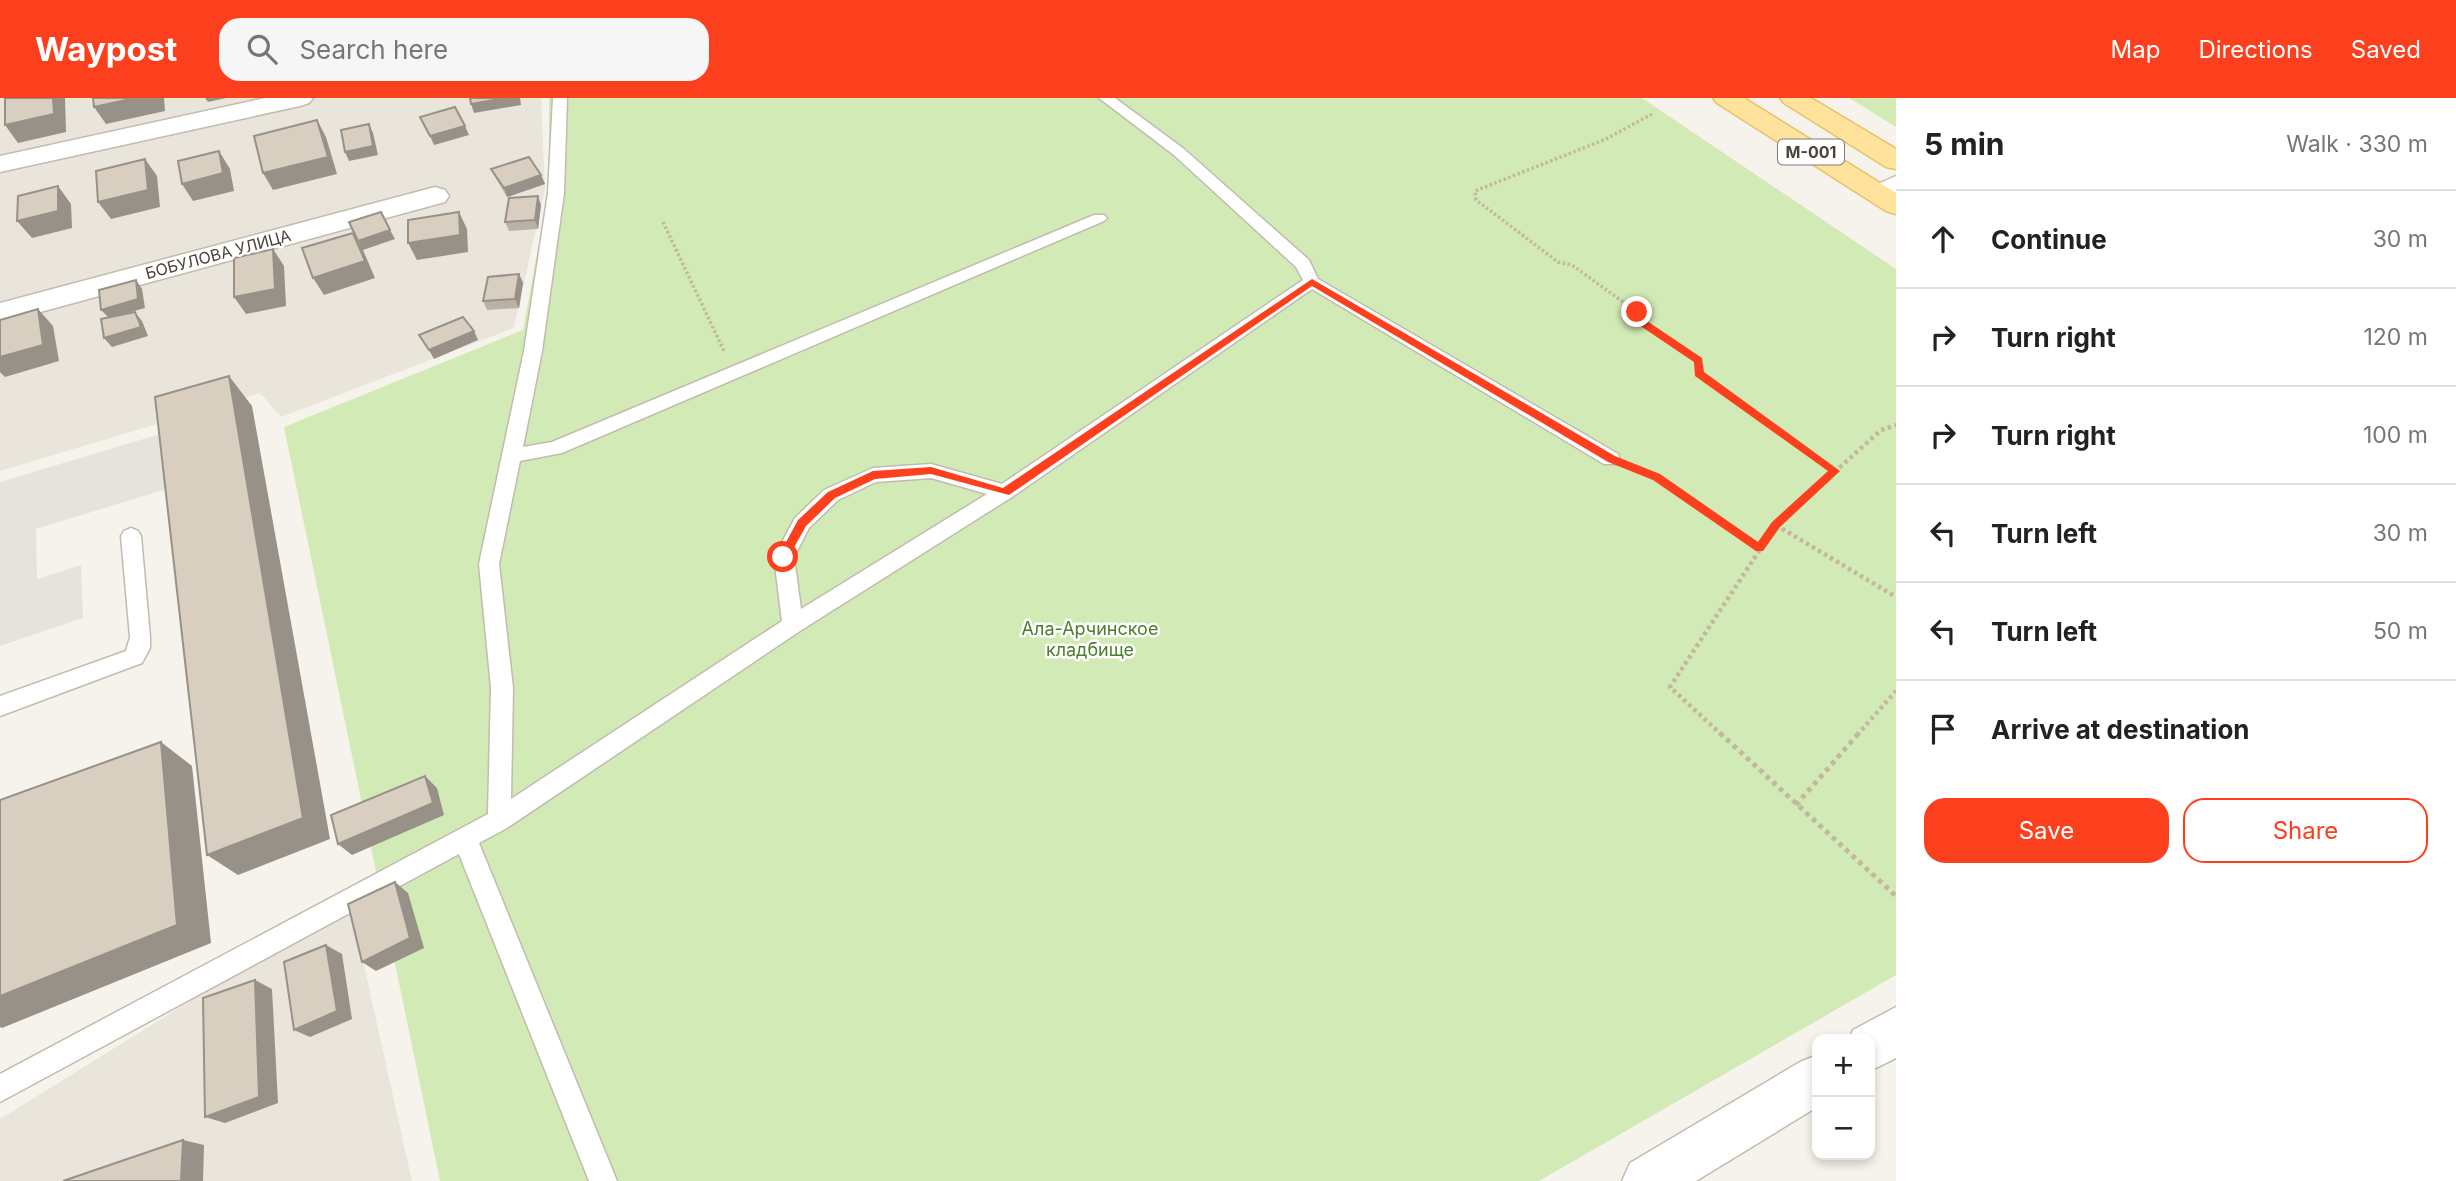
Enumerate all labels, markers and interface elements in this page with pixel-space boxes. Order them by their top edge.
search box [219,18,709,81]
text: Waypost [35,29,177,69]
icon: search [243,30,281,68]
text: Search here [299,34,448,65]
text: Map [2111,35,2160,64]
text: Directions [2198,35,2313,64]
text: Saved [2351,35,2421,64]
text: 5 min [1924,126,2004,162]
text: Walk · 330 m [2286,130,2428,158]
road number: М-001 [1778,140,1844,164]
icon: ahead [1924,220,1962,258]
text: Continue [1991,224,2107,255]
street label: БОБУЛОВА УЛИЦА [143,225,293,283]
text: 30 m [2373,225,2428,253]
route end [1621,296,1652,327]
icon: right [1924,318,1962,356]
text: Turn right [1991,322,2116,353]
text: 120 m [2363,323,2428,351]
icon: right [1924,416,1962,454]
text: Turn right [1991,420,2116,451]
text: 100 m [2363,421,2428,449]
icon: left [1924,514,1962,552]
text: Turn left [1991,518,2097,549]
text: 30 m [2373,519,2428,547]
route start [767,541,798,572]
icon: left [1924,612,1962,650]
text: Turn left [1991,616,2097,647]
text: 50 m [2373,617,2428,645]
park label: Ала-Арчинское кладбище [1022,618,1158,660]
icon: arrive [1924,710,1962,748]
text: Arrive at destination [1991,714,2250,745]
button: Save [1924,798,2169,863]
button: Share [2183,798,2428,863]
map controls [1812,1034,1875,1160]
button: + [1812,1034,1875,1097]
button: − [1812,1097,1875,1160]

